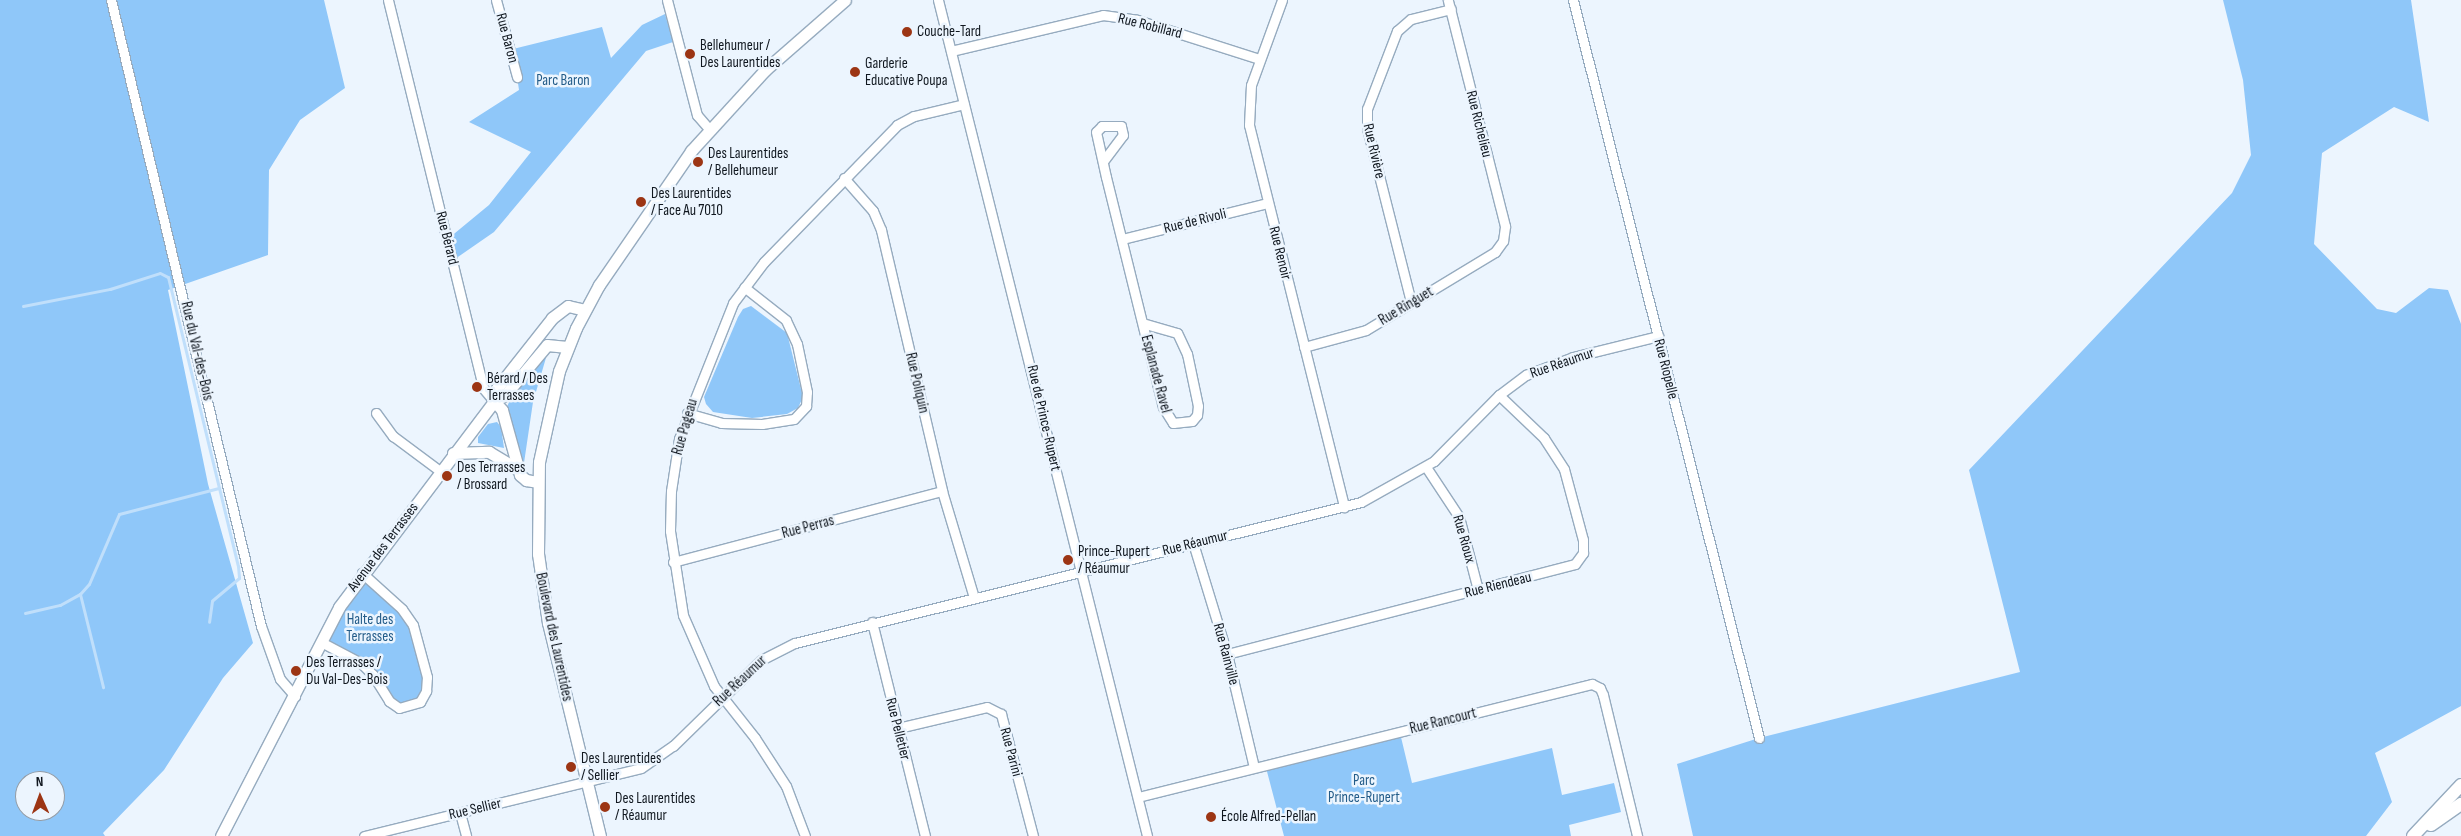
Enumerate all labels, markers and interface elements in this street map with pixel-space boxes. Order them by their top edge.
street label: Rue Robillard [1116,9,1184,43]
street label: Rue Baron [492,11,522,65]
place label: Couche-Tard [917,23,981,41]
marker: Couche-Tard [901,26,913,38]
place label: Bellehumeur / Des Laurentides [700,36,780,71]
marker: Bellehumeur / Des Laurentides [684,48,696,60]
place label: Garderie Educative Poupa [865,54,947,89]
marker: Garderie Educative Poupa [849,66,861,78]
park label: Parc Baron [536,72,590,90]
street label: Rue Richelieu [1462,89,1496,159]
street label: Rue Rivière [1359,122,1389,180]
place label: Des Laurentides / Bellehumeur [708,144,788,179]
marker: Des Laurentides / Bellehumeur [692,156,704,168]
place label: Des Laurentides / Face Au 7010 [651,184,731,219]
marker: Des Laurentides / Face Au 7010 [635,196,647,208]
street label: Rue de Rivoli [1162,205,1228,237]
street label: Rue Bérard [432,209,462,267]
street label: Rue Renoir [1265,225,1295,281]
street label: Rue Ringuet [1375,283,1437,329]
street label: Rue du Val-des-Bois [177,300,217,402]
street label: Esplanade Ravel [1137,333,1175,415]
street label: Rue Riopelle [1650,337,1682,401]
street label: Rue Réaumur [1528,344,1596,382]
street label: Rue Poliquin [901,351,933,415]
street label: Rue de Prince-Rupert [1023,363,1065,473]
place label: Bérard / Des Terrasses [487,369,548,404]
marker: Bérard / Des Terrasses [471,381,483,393]
street label: Rue Pageau [668,397,702,457]
place label: Des Terrasses / Brossard [457,458,525,493]
marker: Des Terrasses / Brossard [441,470,453,482]
street label: Avenue des Terrasses [344,499,422,595]
street label: Rue Perras [780,511,836,543]
street label: Rue Rioux [1449,513,1479,565]
street label: Rue Réaumur [1160,526,1230,560]
place label: Prince-Rupert / Réaumur [1078,542,1150,577]
marker: Prince-Rupert / Réaumur [1062,554,1074,566]
street label: Rue Riendeau [1463,568,1533,602]
street label: Boulevard des Laurentides [532,571,576,703]
park label: Halte des Terrasses [346,610,394,645]
street label: Rue Rainville [1209,621,1243,687]
street label: Rue Réaumur [709,652,771,710]
place label: Des Terrasses / Du Val-Des-Bois [306,653,388,688]
marker: Des Terrasses / Du Val-Des-Bois [290,665,302,677]
street label: Rue Pelletier [882,696,914,762]
street label: Rue Rancourt [1408,704,1478,738]
street label: Rue Parini [996,726,1026,778]
place label: Des Laurentides / Sellier [581,749,661,784]
marker: Des Laurentides / Sellier [565,761,577,773]
north arrow [15,771,65,821]
park label: Parc Prince-Rupert [1328,771,1400,806]
text: N [35,773,44,790]
place label: Des Laurentides / Réaumur [615,789,695,824]
street label: Rue Sellier [447,794,503,824]
marker: Des Laurentides / Réaumur [599,801,611,813]
place label: École Alfred-Pellan [1221,808,1316,826]
marker: École Alfred-Pellan [1205,811,1217,823]

